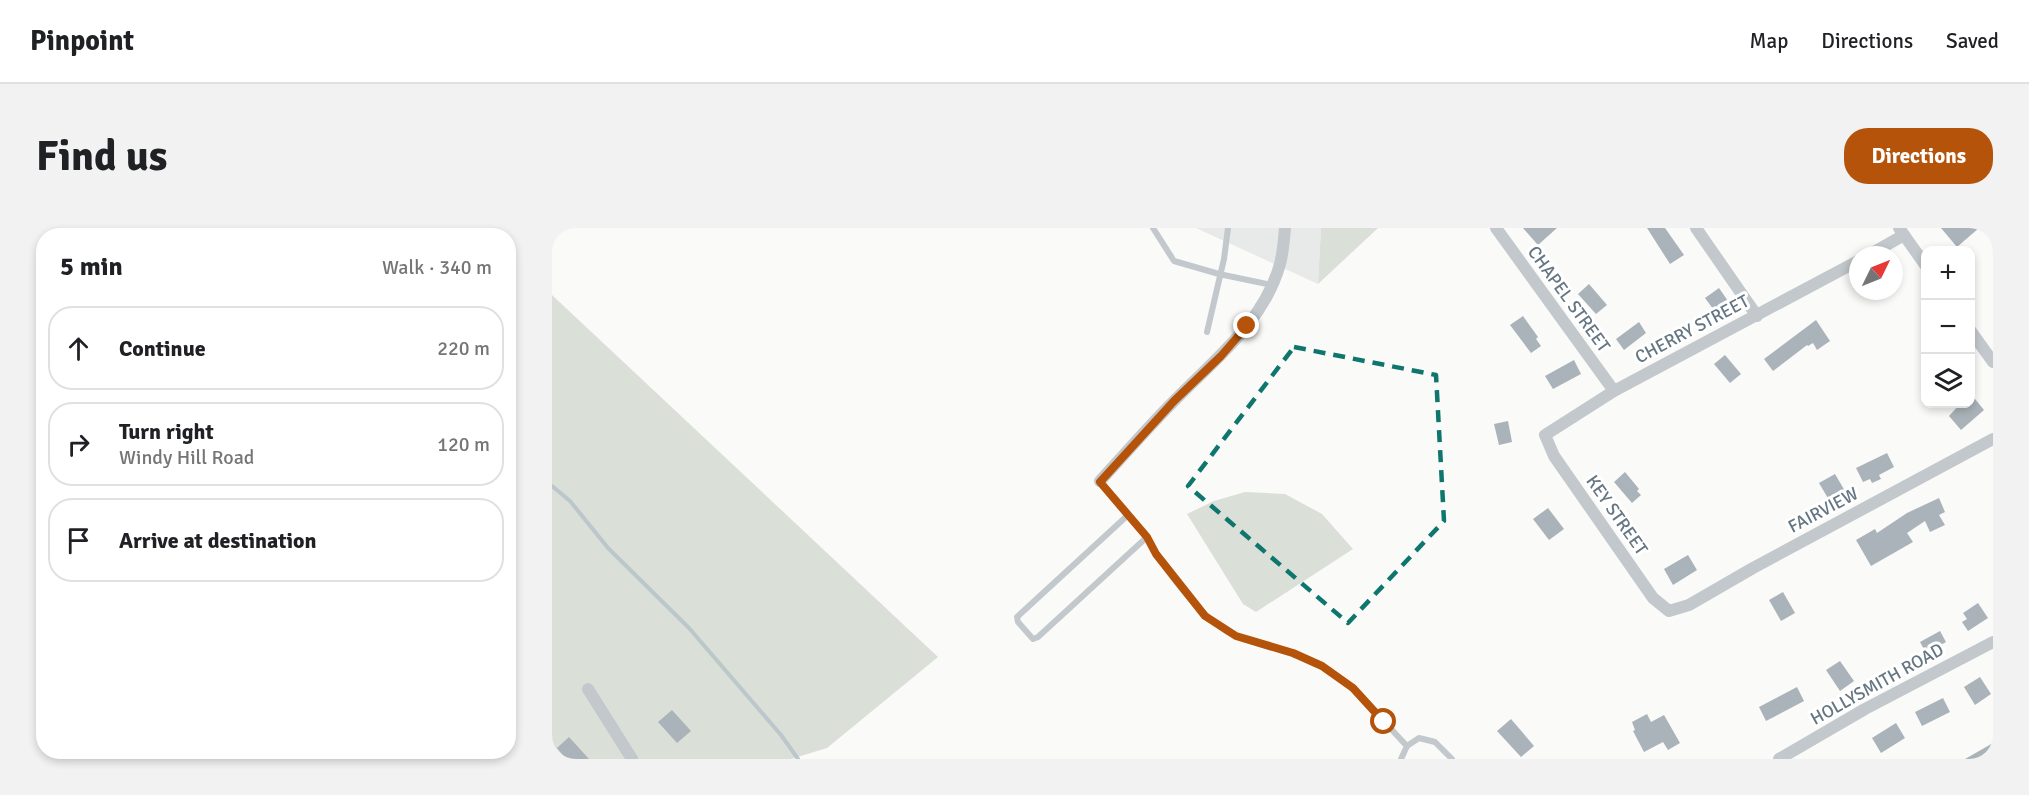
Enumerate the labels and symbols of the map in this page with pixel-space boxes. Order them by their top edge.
street label: CHAPEL STREET [1523,242,1615,357]
north arrow [1849,246,1903,300]
street label: CHERRY STREET [1631,290,1753,368]
route end [1233,312,1259,338]
street label: KEY STREET [1582,471,1653,559]
street label: FAIRVIEW [1784,482,1862,538]
street label: HOLLYSMITH ROAD [1807,638,1947,730]
route start [1370,708,1396,734]

